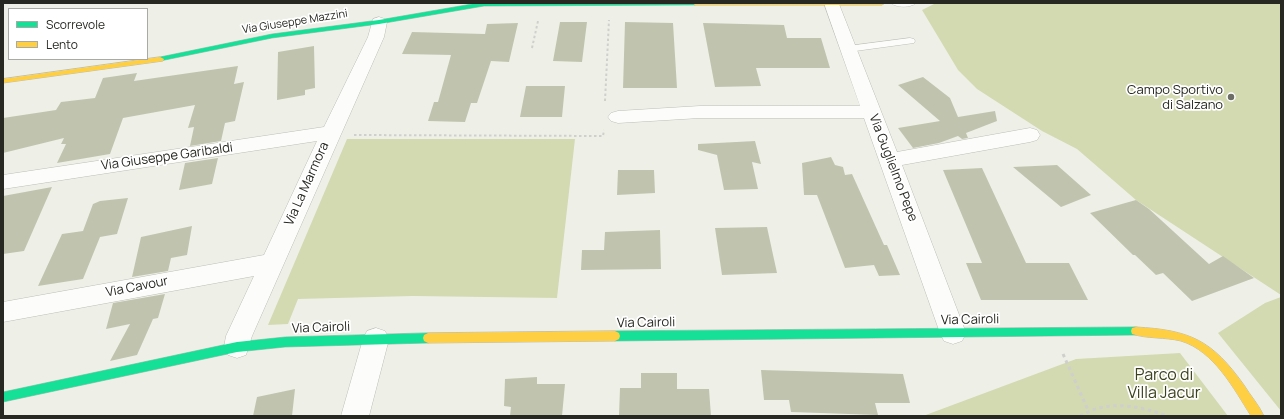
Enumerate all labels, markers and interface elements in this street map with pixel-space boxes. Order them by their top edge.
street label: Via Giuseppe Mazzini [241,7,349,37]
legend [8,8,148,60]
text: Scorrevole [46,16,105,33]
text: Lento [46,36,78,53]
place label: Campo Sportivo di Salzano [1127,82,1223,113]
marker: Campo Sportivo di Salzano [1226,92,1236,102]
street label: Via Guglielmo Pepe [865,112,921,224]
street label: Via Giuseppe Garibaldi [100,140,234,174]
street label: Via La Marmora [282,140,332,228]
street label: Via Cavour [105,273,169,301]
street label: Via Cairoli [941,312,999,328]
street label: Via Cairoli [617,315,675,331]
street label: Via Cairoli [292,319,350,337]
park label: Parco di Villa Jacur [1127,366,1201,404]

